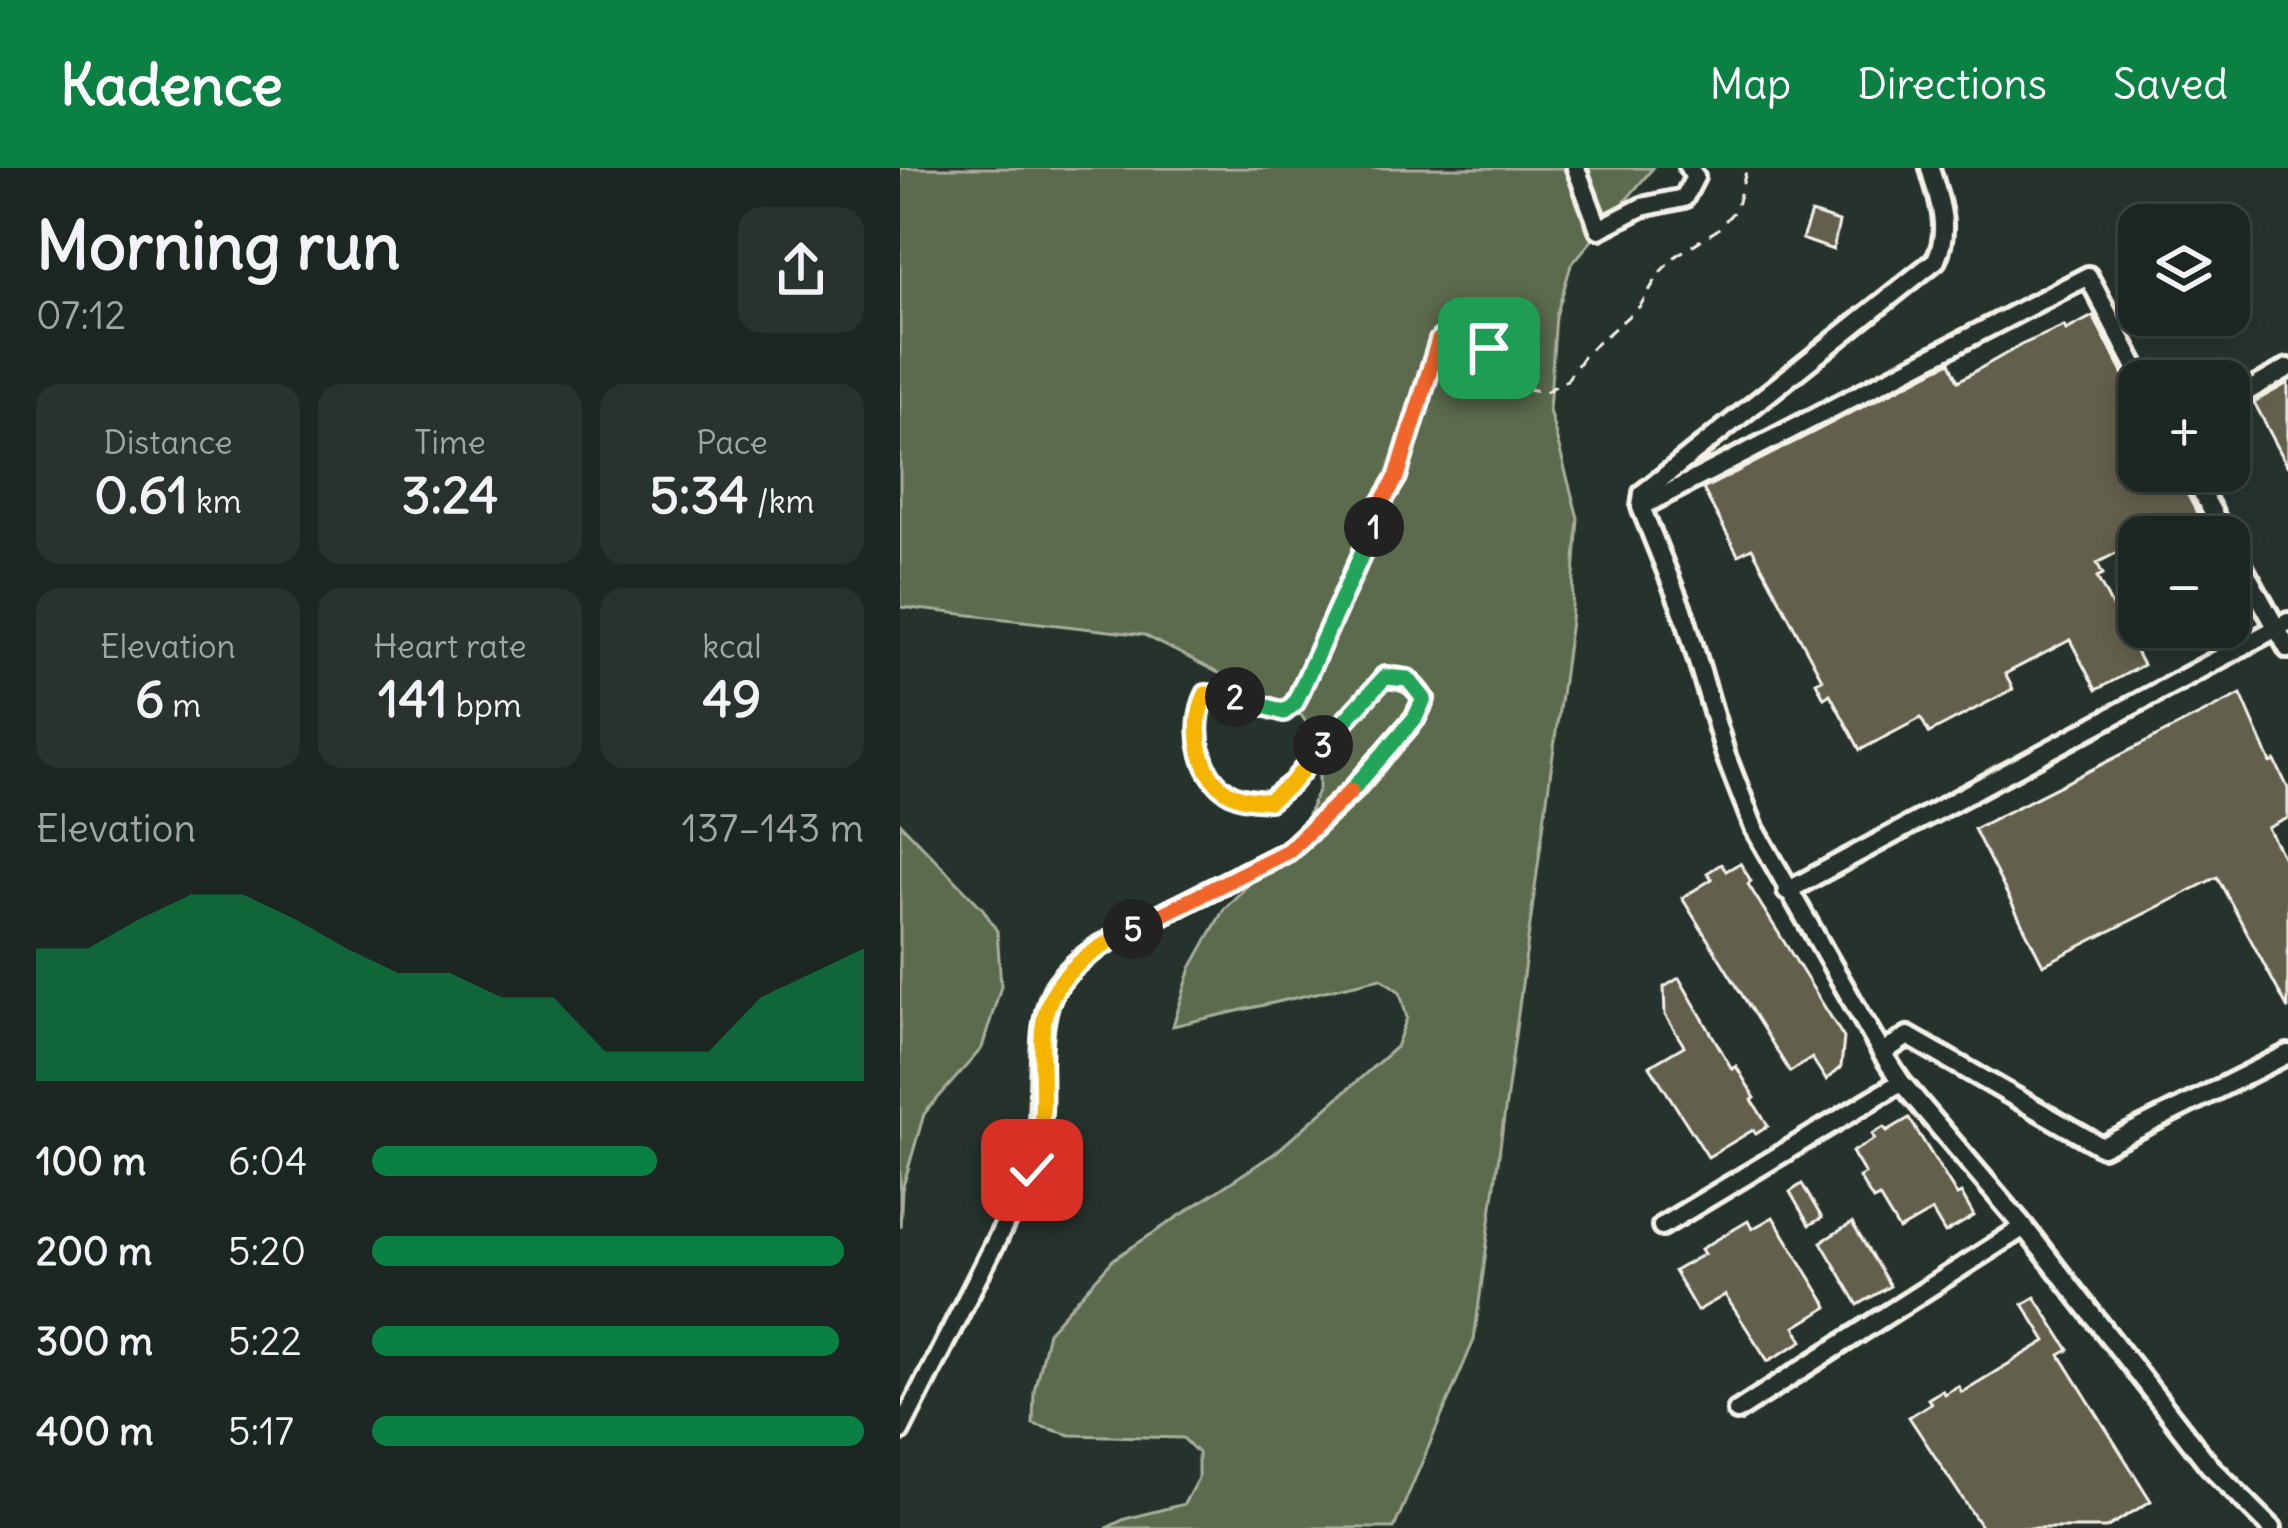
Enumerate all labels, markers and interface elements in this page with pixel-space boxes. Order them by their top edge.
text: Kadence [60,49,283,120]
text: Map [1710,58,1791,110]
text: Directions [1857,58,2047,110]
text: Saved [2113,58,2228,110]
text: Morning run [36,204,400,287]
map controls [2118,204,2250,648]
button: layers [2118,204,2250,336]
button: share [738,207,864,333]
text: 07:12 [36,291,126,340]
pin [1438,297,1540,399]
icon: arrive [1456,315,1522,381]
button: + [2118,360,2250,492]
text: Distance [104,421,232,463]
text: Time [414,421,486,463]
text: Pace [696,421,768,463]
text: 0.61 [94,463,188,527]
text: 3:24 [401,463,499,527]
text: 5:34 [650,463,749,527]
text: km [188,480,242,522]
text: /km [749,480,814,522]
pin: 1 [1344,497,1404,557]
text: 1 [1367,506,1381,548]
button: − [2118,516,2250,648]
text: Elevation [100,625,236,667]
text: Heart rate [373,625,527,667]
text: kcal [702,625,762,667]
text: 6 [135,667,164,731]
text: 141 [378,667,448,731]
text: 49 [703,667,761,731]
pin: 2 [1205,667,1265,727]
text: 2 [1226,676,1244,718]
text: m [164,684,201,726]
text: bpm [448,684,522,726]
pin: 3 [1293,715,1353,775]
text: 3 [1314,724,1332,766]
text: Elevation [36,804,196,853]
text: 137–143 m [681,804,864,853]
pin: 5 [1103,899,1163,959]
text: 5 [1124,908,1142,950]
pin [981,1119,1083,1221]
text: 100 m [36,1137,146,1186]
text: 6:04 [228,1137,308,1186]
icon: check [999,1137,1065,1203]
text: 200 m [36,1227,152,1276]
text: 5:20 [228,1227,306,1276]
text: 300 m [36,1317,153,1366]
text: 5:22 [228,1317,302,1366]
text: 400 m [36,1407,153,1456]
text: 5:17 [228,1407,294,1456]

